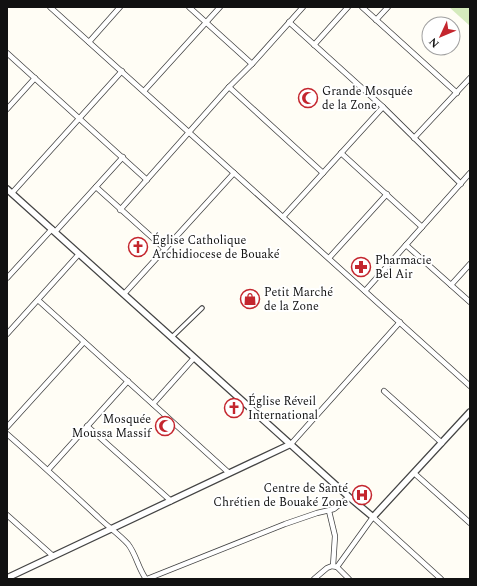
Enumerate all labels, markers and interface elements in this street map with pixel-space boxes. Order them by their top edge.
north arrow [421,16,461,56]
text: N [425,33,443,52]
place label: Grande Mosquée de la Zone [322,82,413,115]
mosque icon: Grande Mosquée de la Zone [297,87,319,109]
place label: Église Catholique Archidiocese de Bouaké [152,231,280,264]
church icon: Église Catholique Archidiocese de Bouaké [127,236,149,258]
place label: Pharmacie Bel Air [375,251,432,284]
pharmacy icon: Pharmacie Bel Air [350,256,372,278]
place label: Petit Marché de la Zone [264,283,333,316]
shop icon: Petit Marché de la Zone [239,288,261,310]
place label: Église Réveil International [248,392,318,425]
church icon: Église Réveil International [223,397,245,419]
place label: Mosquée Moussa Massif [72,410,152,443]
mosque icon: Mosquée Moussa Massif [154,415,176,437]
place label: Centre de Santé Chrétien de Bouaké Zone [213,479,348,512]
hospital icon: Centre de Santé Chrétien de Bouaké Zone [351,484,373,506]

